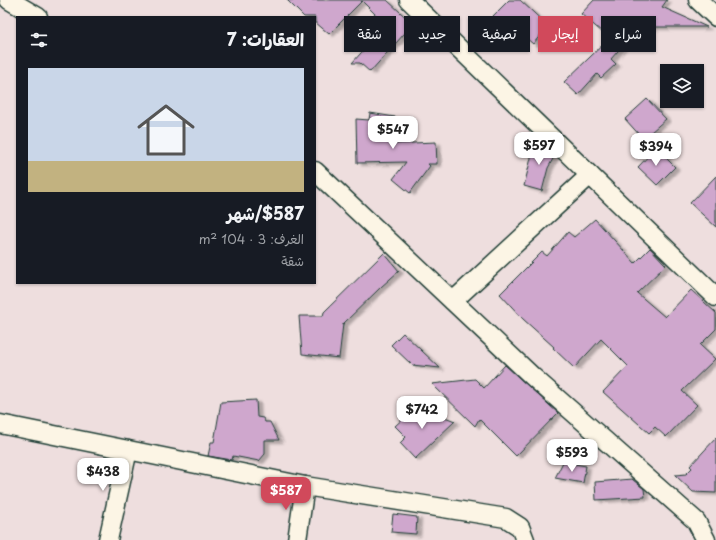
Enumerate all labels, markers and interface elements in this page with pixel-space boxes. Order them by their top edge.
chip: شقة [344,16,396,52]
chip: جديد [404,16,460,52]
chip: تصفية [468,16,530,52]
chip: إيجار [538,16,593,52]
chip: شراء [601,16,656,52]
text: العقارات: 7 [227,26,304,52]
icon: filters [28,29,50,51]
map controls [660,64,704,108]
button: layers [660,64,704,108]
icon: home [130,94,202,166]
pin: $547 [369,116,417,150]
text: $547 [377,119,409,138]
pin: $597 [515,132,563,166]
pin: $394 [632,133,680,167]
text: $597 [523,135,555,154]
text: $394 [639,136,673,155]
text: $587/شهر [227,200,304,226]
text: الغرف: 3 · 104 m² [199,229,304,248]
text: شقة [281,251,304,270]
pin: $742 [398,396,446,430]
text: $742 [406,399,438,418]
pin: $593 [548,439,596,473]
text: $593 [556,442,588,461]
pin: $438 [79,458,127,492]
text: $438 [86,461,120,480]
pin: $587 [262,477,310,511]
text: $587 [270,480,302,499]

